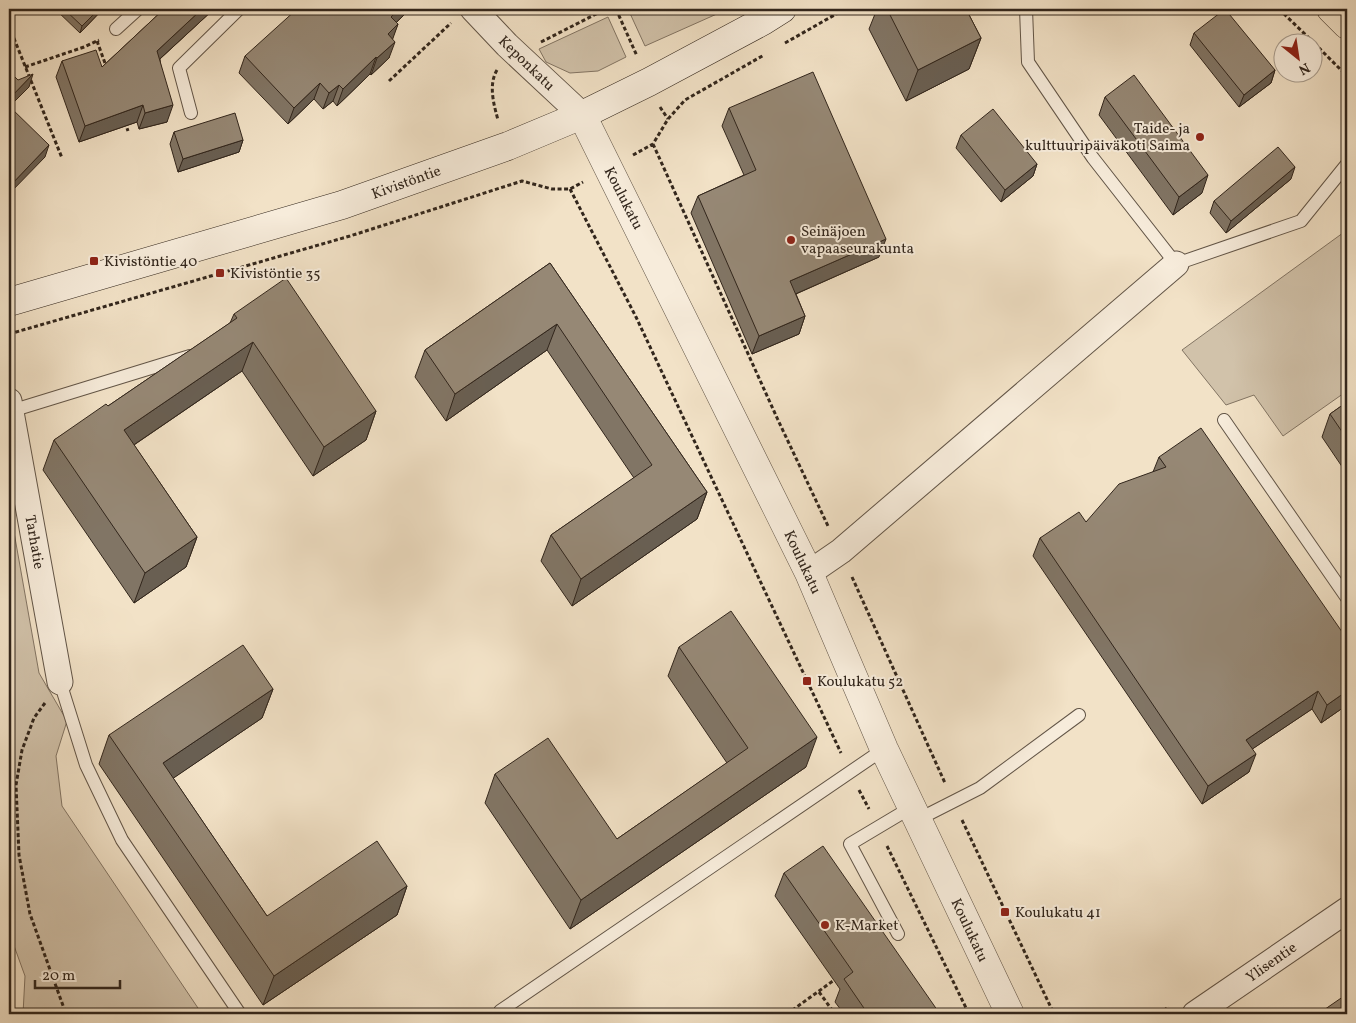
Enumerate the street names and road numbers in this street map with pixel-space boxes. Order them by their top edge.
street label: Keponkatu [493,32,559,96]
street label: Kivistöntie [369,161,444,206]
street label: Koulukatu [598,164,647,234]
street label: Tarhatie [18,513,49,571]
street label: Koulukatu [778,527,826,598]
street label: Koulukatu [945,895,993,966]
street label: Ylisentie [1242,938,1302,988]

